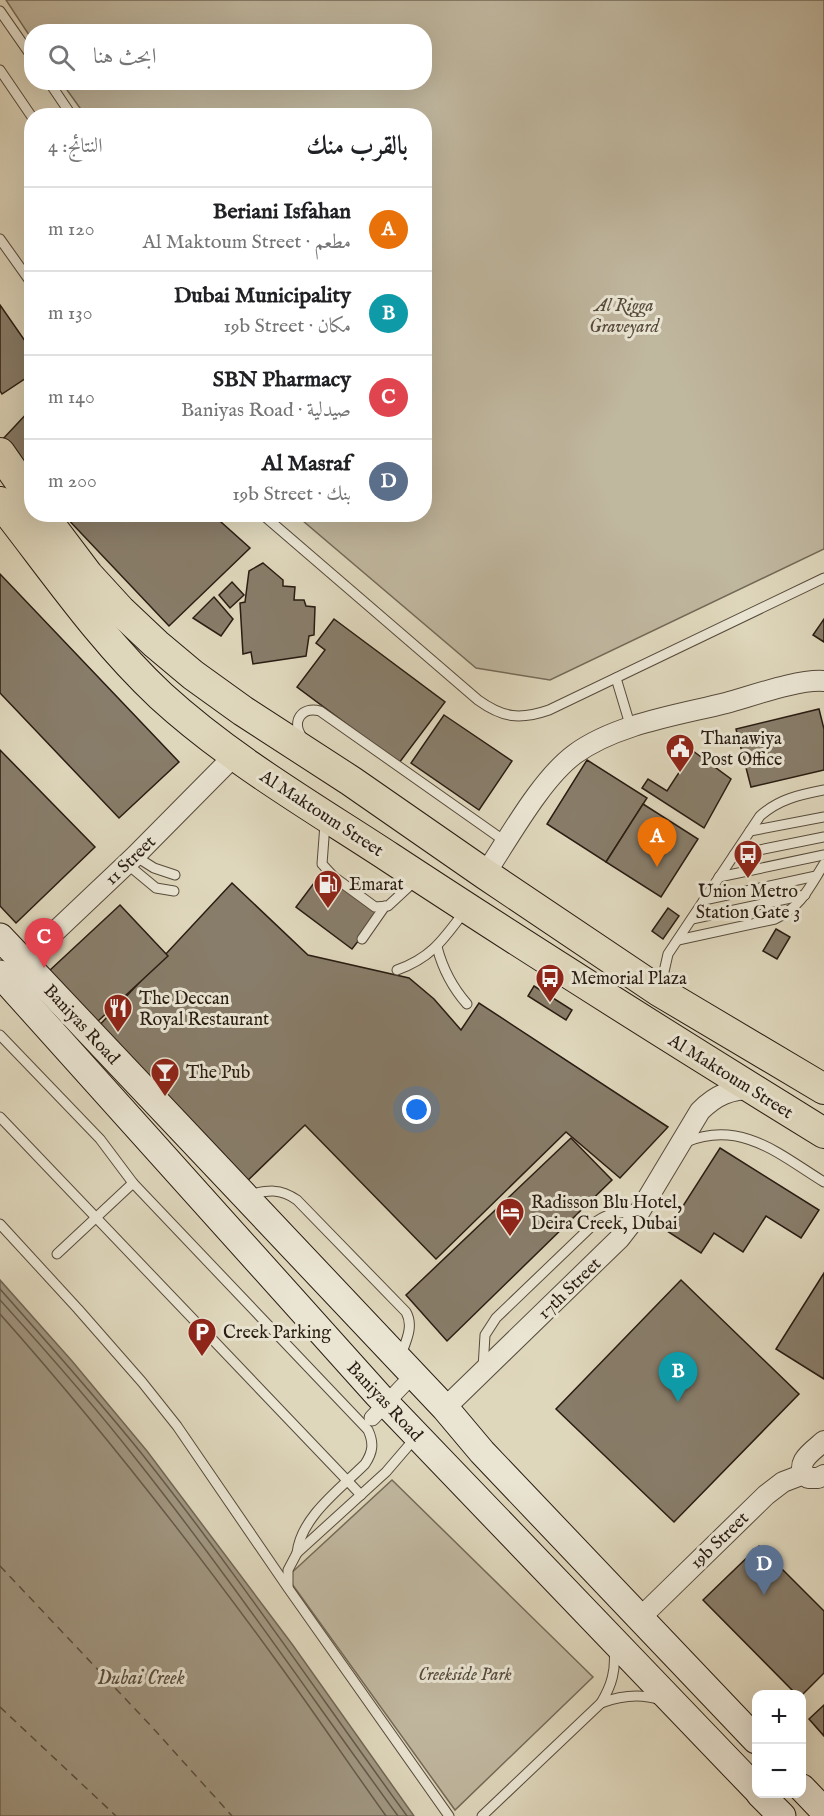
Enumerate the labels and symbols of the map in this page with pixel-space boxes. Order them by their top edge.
park label: Al Rigga Graveyard [589,295,660,339]
place label: Thanawiya Post Office [701,728,782,772]
public building icon: Thanawiya Post Office [664,732,696,774]
street label: Al Maktoum Street [254,765,387,863]
pin: A [638,818,676,867]
street label: 11 Street [101,831,161,891]
bus stop icon: Union Metro Station Gate 3 [732,838,764,880]
fuel station icon: Emarat [312,868,344,910]
place label: Emarat [349,874,404,897]
place label: Union Metro Station Gate 3 [696,881,800,925]
pin: C [24,918,63,968]
bus stop icon: Memorial Plaza [534,962,566,1004]
place label: Memorial Plaza [571,968,687,991]
street label: Baniyas Road [38,980,124,1070]
place label: The Deccan Royal Restaurant [139,988,269,1032]
restaurant icon: The Deccan Royal Restaurant [102,992,134,1034]
street label: Al Maktoum Street [663,1029,797,1125]
bar icon: The Pub [149,1056,181,1098]
place label: The Pub [186,1062,251,1085]
your location [402,1095,431,1124]
place label: Radisson Blu Hotel, Deira Creek, Dubai [531,1192,682,1236]
hotel icon: Radisson Blu Hotel, Deira Creek, Dubai [494,1196,526,1238]
street label: 17th Street [533,1253,607,1325]
parking icon: Creek Parking [186,1316,218,1358]
place label: Creek Parking [223,1322,331,1345]
pin: B [658,1352,698,1402]
street label: Baniyas Road [341,1357,427,1447]
street label: 19b Street [686,1508,754,1575]
pin: D [744,1546,783,1595]
park label: Creekside Park [418,1664,512,1687]
water label: Dubai Creek [97,1666,185,1691]

